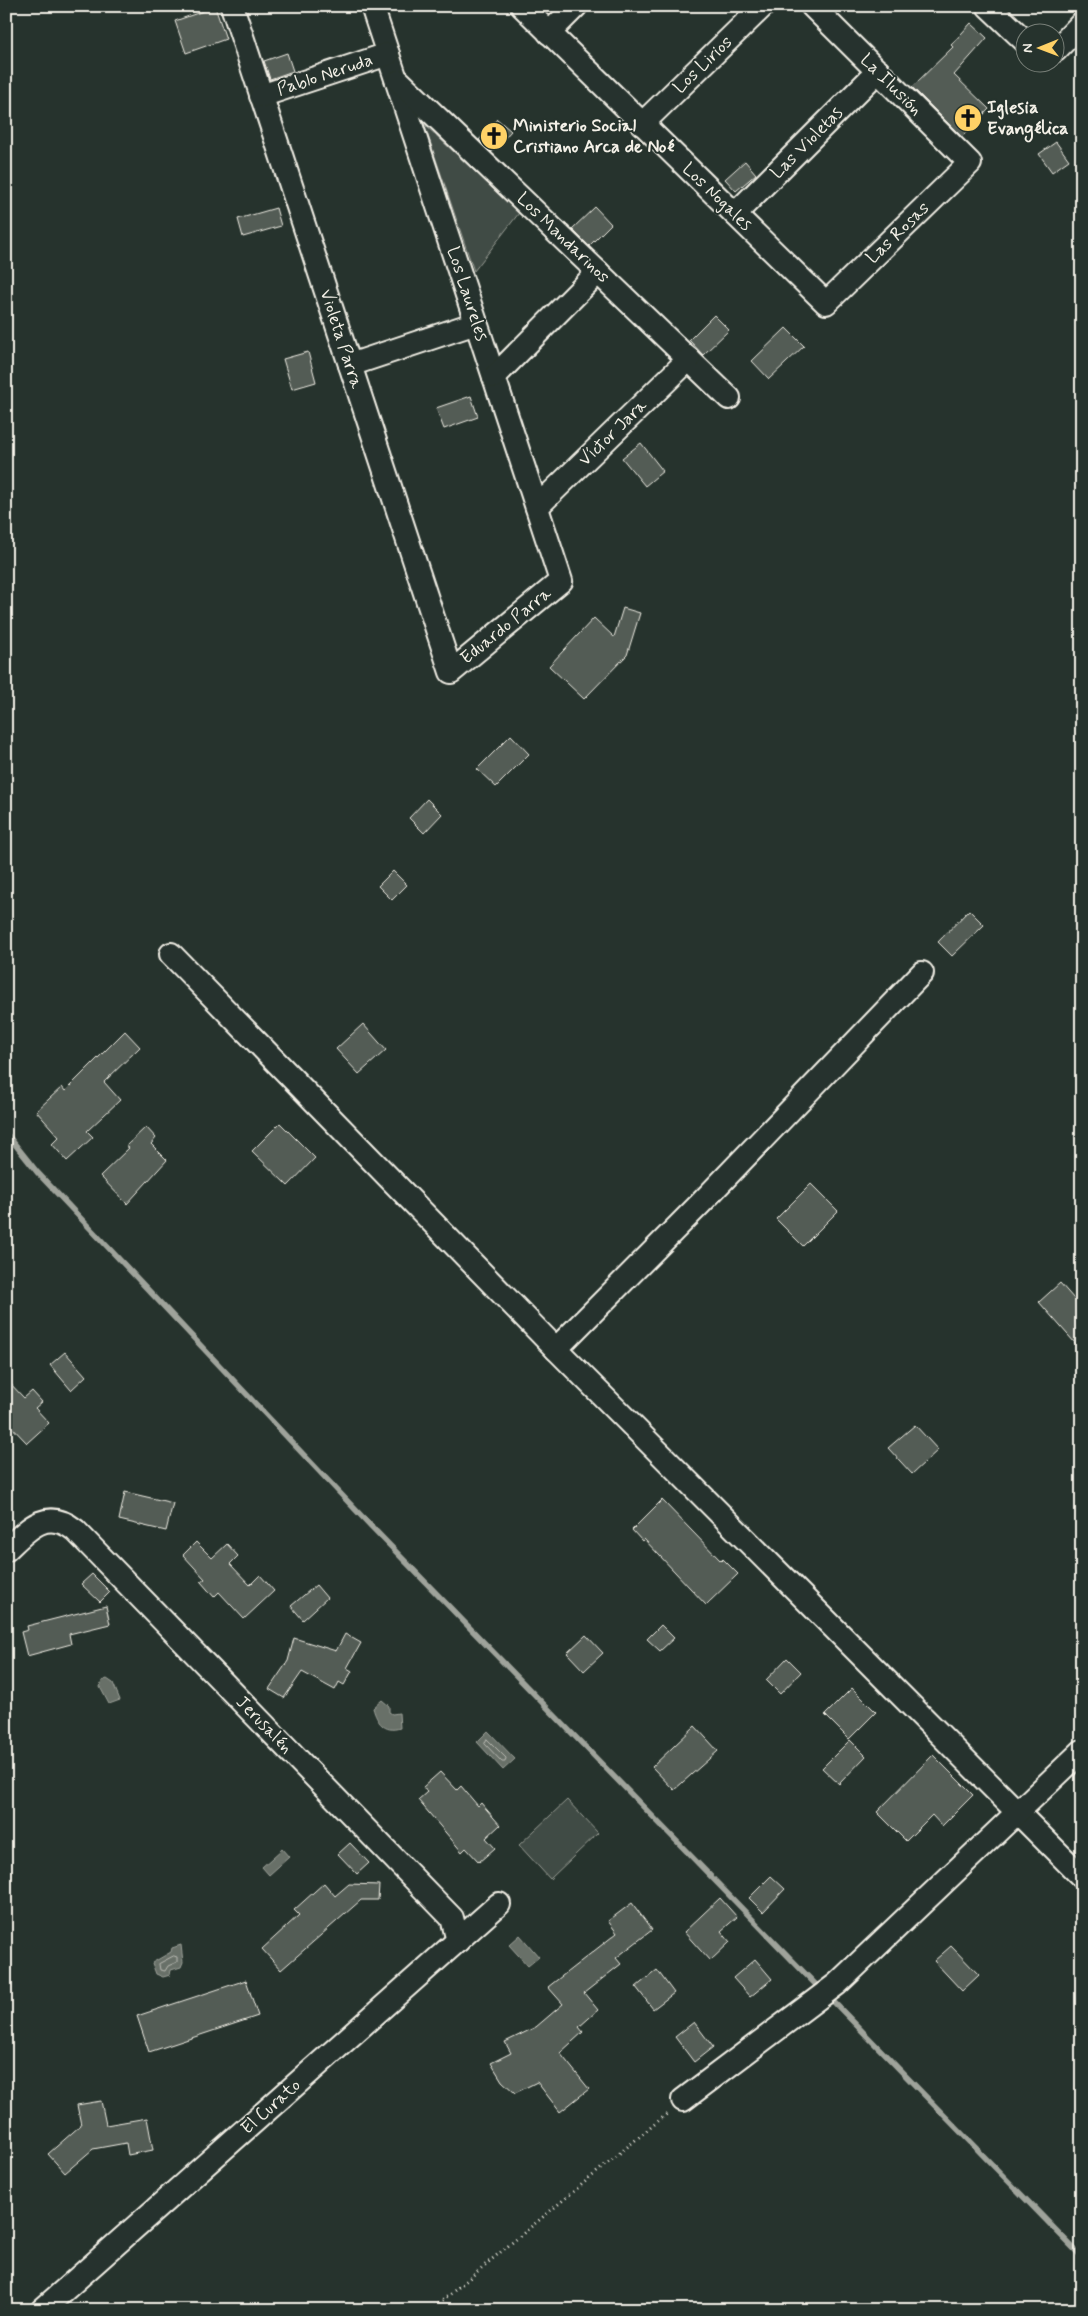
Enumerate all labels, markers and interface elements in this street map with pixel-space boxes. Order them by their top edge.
north arrow [1016,22,1066,72]
street label: Los Lirios [668,31,738,99]
text: N [1019,43,1037,53]
street label: Pablo Neruda [274,48,376,102]
street label: La Ilusión [855,49,927,121]
place label: Iglesia Evangélica [987,96,1069,143]
street label: Las Violetas [766,102,848,184]
church icon: Iglesia Evangélica [953,103,983,133]
place label: Ministerio Social Cristiano Arca de Noé [513,114,675,159]
church icon: Ministerio Social Cristiano Arca de Noé [479,121,509,151]
street label: Los Nogales [677,157,757,237]
street label: Los Mandarinos [511,187,615,289]
street label: Las Rosas [861,197,935,269]
street label: Los Laureles [440,244,494,344]
street label: Violeta Parra [314,286,368,392]
street label: Víctor Jara [574,394,653,472]
street label: Eduardo Parra [455,582,557,670]
street label: Jerusalén [230,1691,298,1759]
street label: El Curato [236,2074,306,2140]

